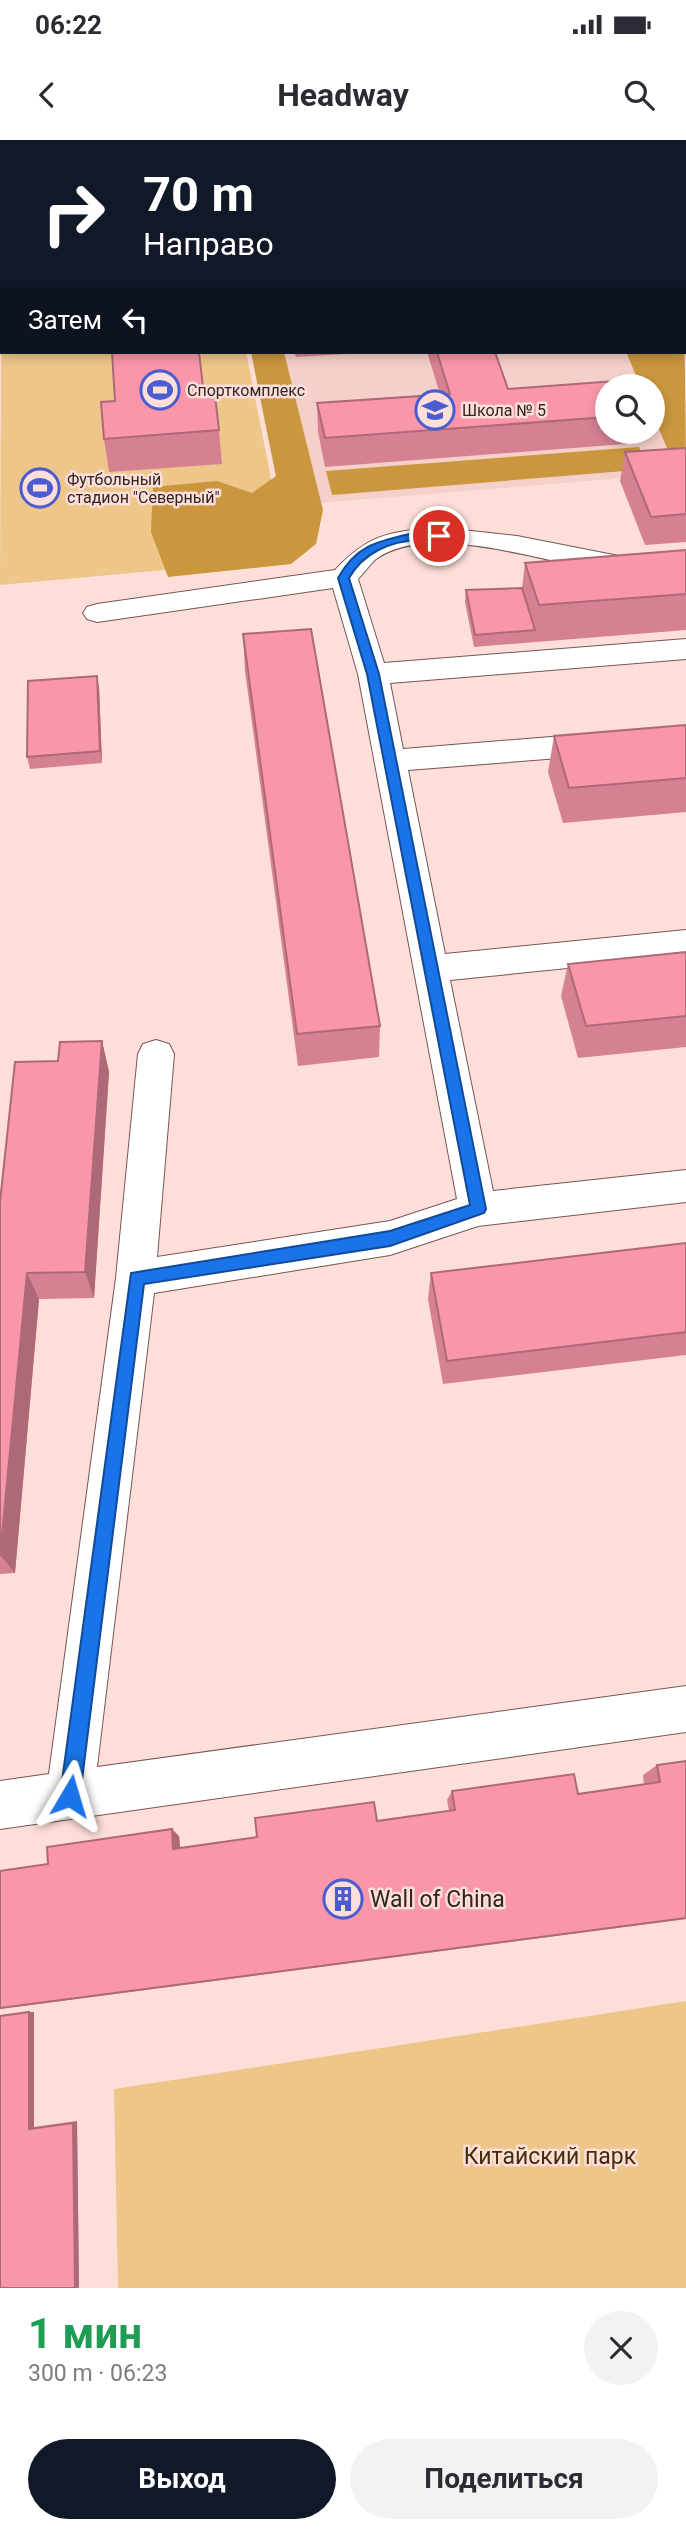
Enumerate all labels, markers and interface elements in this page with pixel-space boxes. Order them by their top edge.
text: 06:22 [35,10,102,40]
icon: back [28,76,66,114]
text: Headway [277,76,409,114]
icon: search [620,76,658,114]
text: 70 m [143,166,254,223]
icon: right [28,168,119,259]
text: Направо [143,225,274,263]
icon: left [116,301,154,339]
text: Затем [28,305,102,335]
sports icon: Спорткомплекс [139,369,181,411]
map controls [595,374,665,444]
button: search [595,374,665,444]
place label: Спорткомплекс [187,381,305,400]
school or university icon: Школа № 5 [414,389,456,431]
place label: Школа № 5 [462,401,546,420]
sports icon: Футбольный стадион "Северный" [19,467,61,509]
place label: Футбольный стадион "Северный" [67,470,220,507]
pin [409,506,469,566]
icon: arrive [420,517,458,555]
position arrow [33,1759,107,1833]
building icon: Wall of China [322,1878,364,1920]
place label: Wall of China [370,1886,505,1913]
park label: Китайский парк [464,2143,637,2170]
text: 1 мин [28,2309,142,2358]
button: close [584,2311,658,2385]
text: 300 m · 06:23 [28,2360,167,2387]
button: Выход [28,2439,336,2519]
button: Поделиться [350,2439,658,2519]

